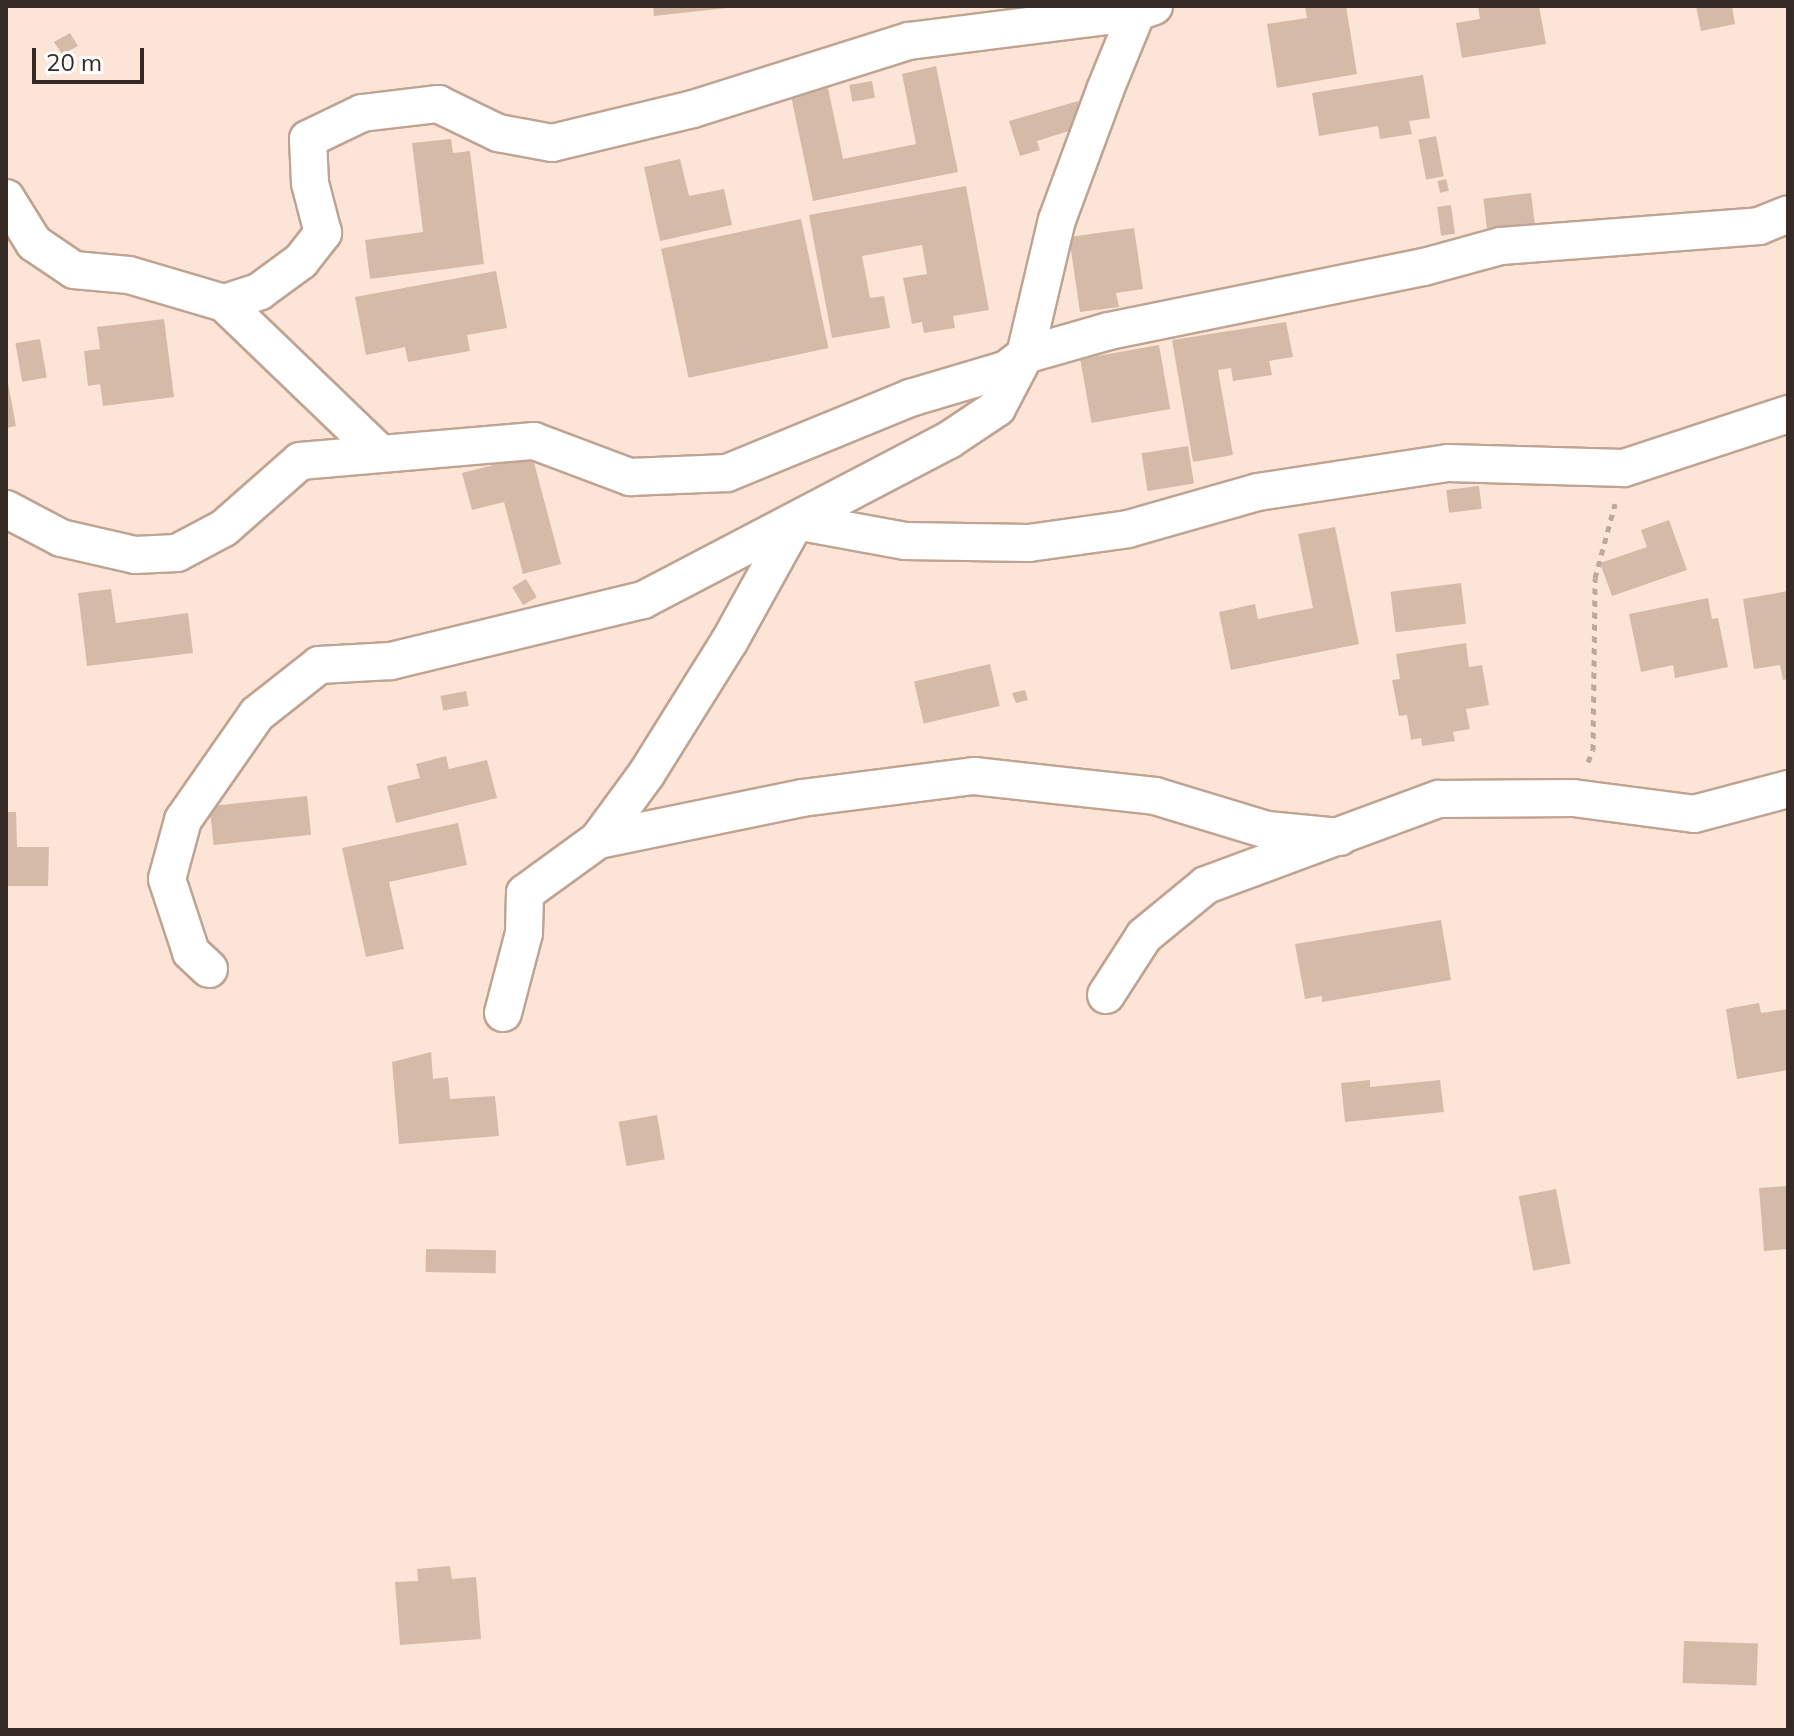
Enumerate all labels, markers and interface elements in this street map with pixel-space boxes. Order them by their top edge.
scale bar [36,32,148,82]
text: 20 m [46,47,102,77]

